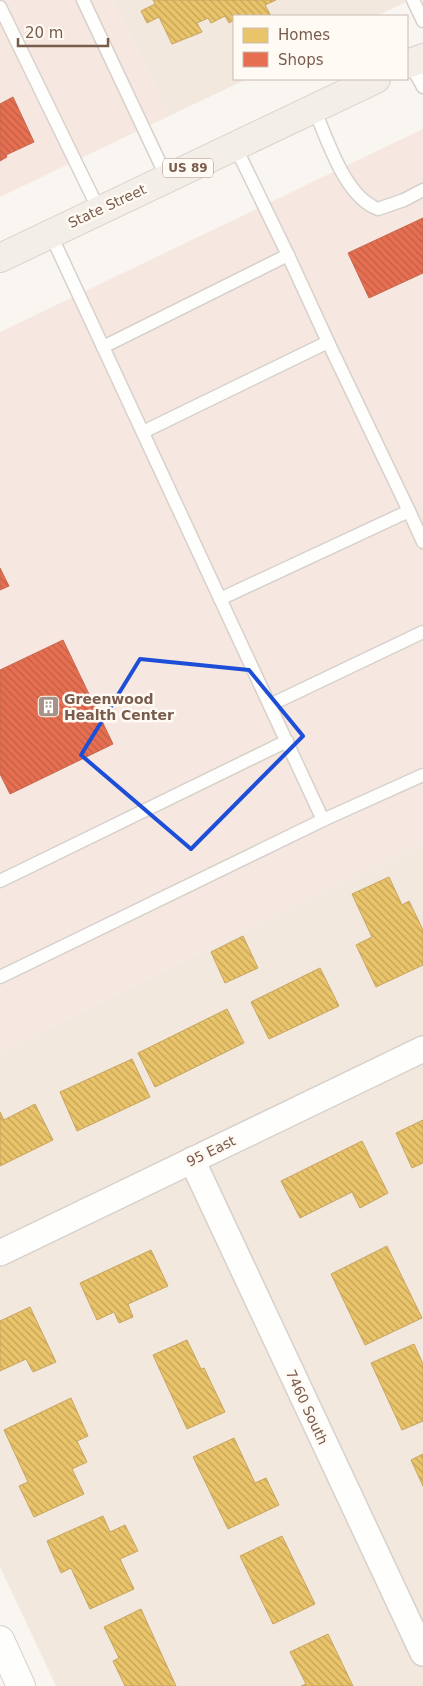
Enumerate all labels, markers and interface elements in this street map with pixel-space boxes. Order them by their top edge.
scale bar [18,15,108,47]
legend [233,15,408,80]
text: 20 m [25,24,63,42]
text: Homes [278,26,330,44]
text: Shops [278,51,324,69]
road number: US 89 [163,158,213,178]
street label: State Street [66,181,149,231]
place label: Greenwood Health Center [64,691,174,723]
building icon: Greenwood Health Center [36,695,60,719]
street label: 95 East [184,1132,239,1170]
street label: 7460 South [283,1367,331,1447]

